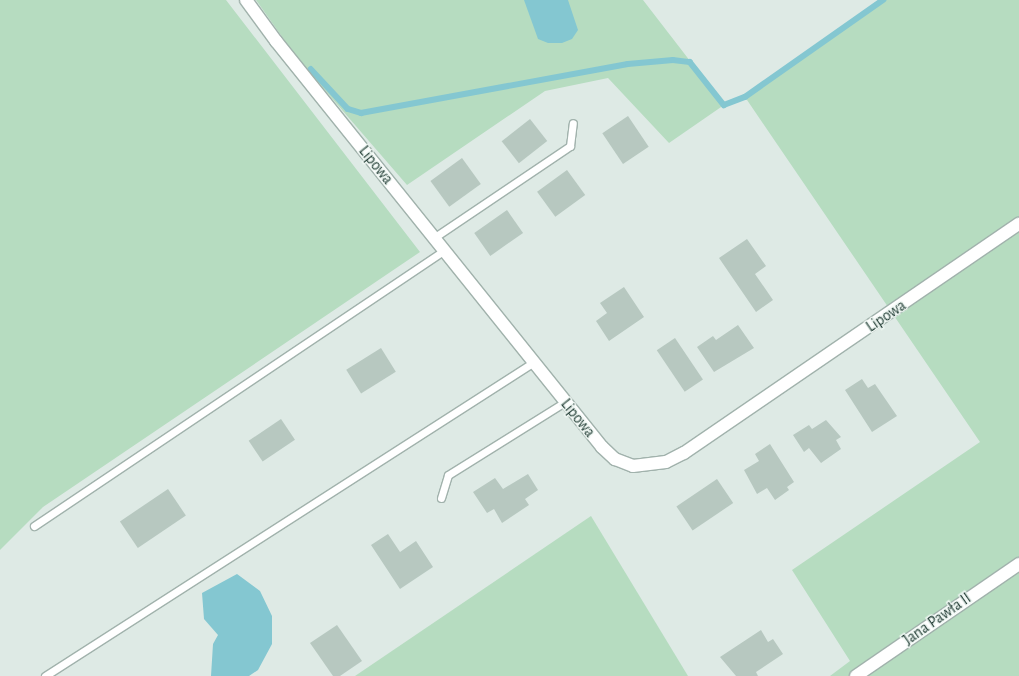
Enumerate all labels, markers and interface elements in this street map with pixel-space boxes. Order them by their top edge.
street label: Lipowa [355,142,397,188]
street label: Lipowa [862,296,910,336]
street label: Lipowa [557,395,599,441]
street label: Jana Pawła II [899,589,975,649]

